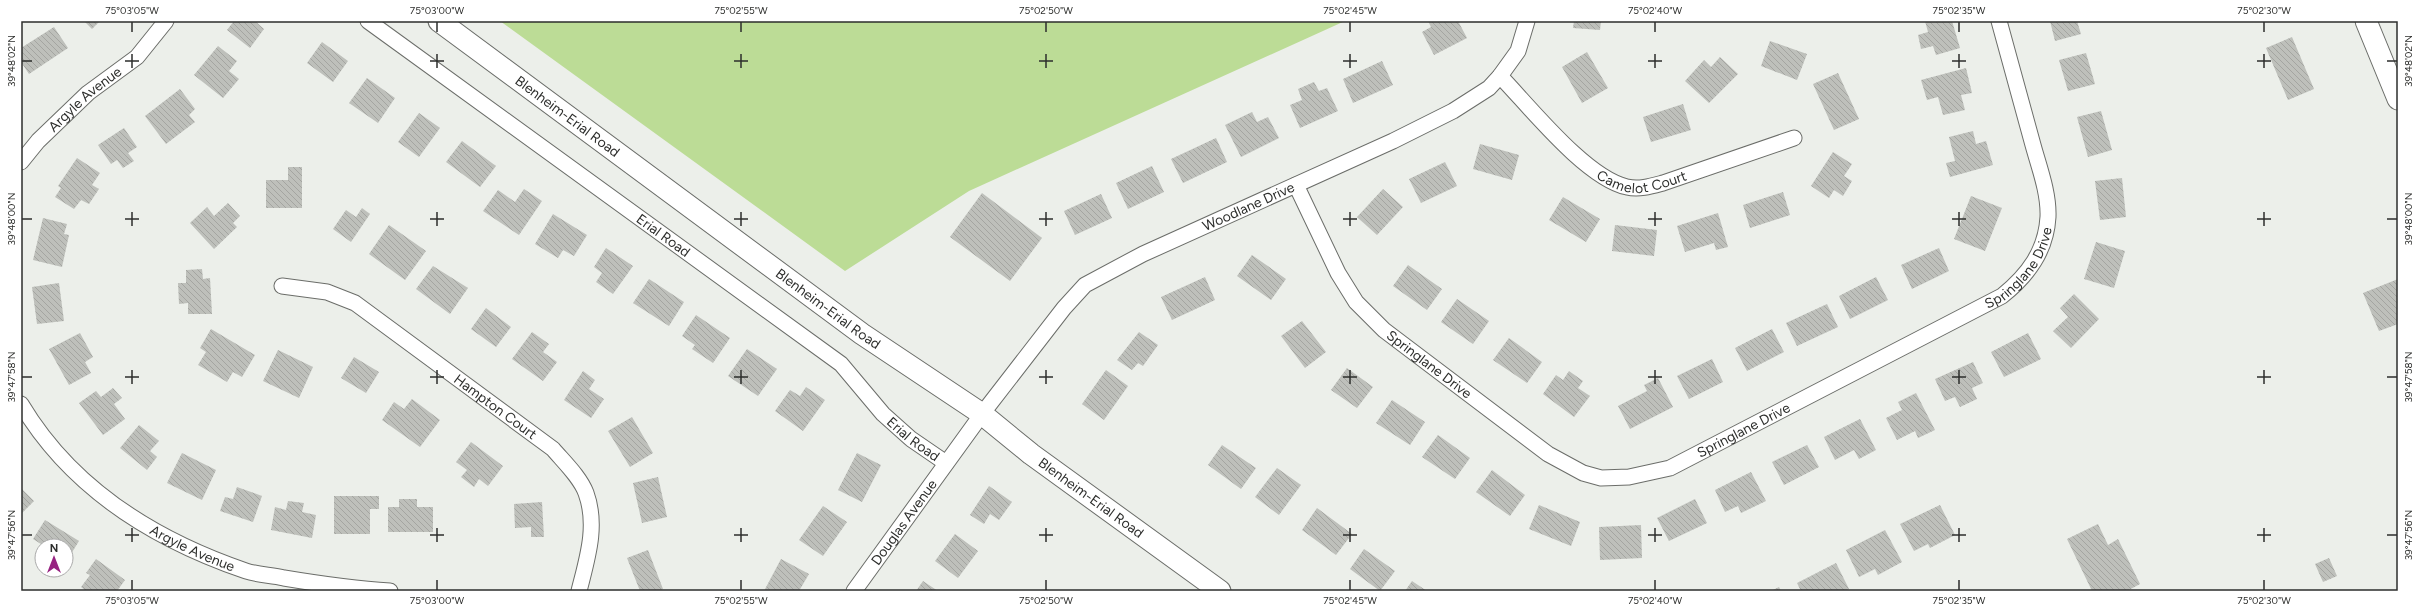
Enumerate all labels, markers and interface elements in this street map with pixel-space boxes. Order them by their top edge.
text: 75°03'05"W [105,4,159,17]
text: 75°03'00"W [410,4,465,17]
text: 75°02'55"W [714,4,768,17]
text: 75°02'50"W [1019,4,1073,17]
text: 75°02'45"W [1323,4,1377,17]
text: 75°02'40"W [1628,4,1683,17]
text: 75°02'35"W [1933,4,1986,17]
text: 75°02'30"W [2237,4,2291,17]
text: 39°48'02"N [5,35,18,87]
text: 39°48'02"N [2402,35,2415,87]
street label: Argyle Avenue [45,63,125,135]
street label: Blenheim-Erial Road [512,72,623,160]
street label: Camelot Court [1594,166,1689,197]
street label: Woodlane Drive [1200,178,1297,234]
text: 39°48'00"N [5,193,18,245]
text: 39°48'00"N [2402,193,2415,245]
street label: Erial Road [633,210,694,260]
street label: Springlane Drive [1982,225,2055,312]
street label: Blenheim-Erial Road [772,265,884,353]
street label: Springlane Drive [1383,327,1476,402]
text: 39°47'58"N [5,351,18,403]
text: 39°47'58"N [2402,351,2415,403]
street label: Hampton Court [451,370,540,443]
street label: Springlane Drive [1694,399,1793,461]
street label: Erial Road [884,413,943,465]
street label: Blenheim-Erial Road [1035,454,1147,541]
street label: Douglas Avenue [867,476,941,568]
text: 39°47'56"N [5,510,18,560]
text: 39°47'56"N [2402,510,2415,560]
street label: Argyle Avenue [147,521,238,575]
north arrow [34,538,74,578]
text: N [50,542,58,555]
text: 75°03'05"W [105,594,159,607]
text: 75°03'00"W [410,594,465,607]
text: 75°02'55"W [714,594,768,607]
text: 75°02'50"W [1019,594,1073,607]
text: 75°02'45"W [1323,594,1377,607]
text: 75°02'40"W [1628,594,1683,607]
text: 75°02'35"W [1933,594,1986,607]
text: 75°02'30"W [2237,594,2291,607]

